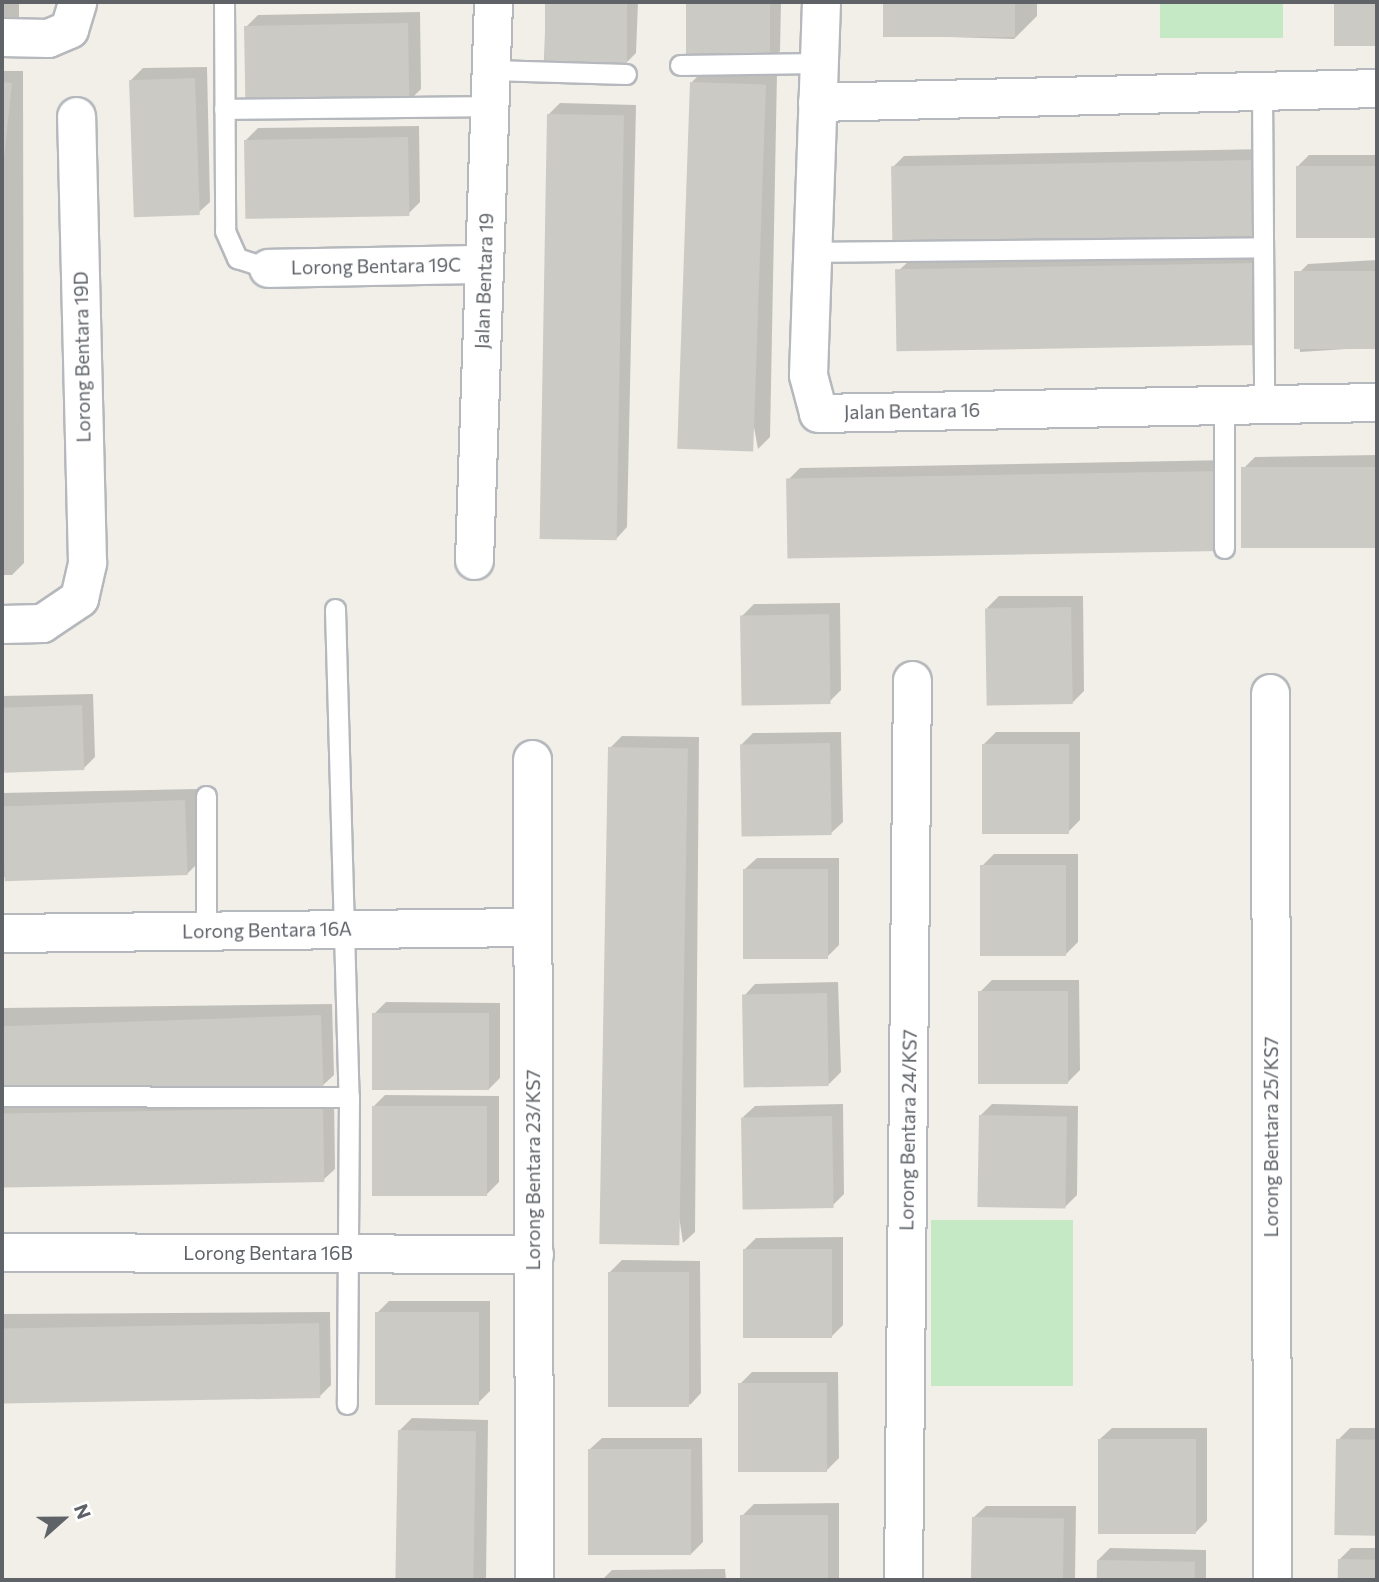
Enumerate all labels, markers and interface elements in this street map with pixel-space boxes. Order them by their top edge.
street label: Jalan Bentara 19 [470,213,498,349]
street label: Lorong Bentara 19C [291,253,461,279]
street label: Lorong Bentara 19D [69,271,95,443]
street label: Jalan Bentara 16 [844,398,980,424]
street label: Lorong Bentara 16A [182,917,352,943]
street label: Lorong Bentara 24/KS7 [895,1029,921,1231]
street label: Lorong Bentara 25/KS7 [1260,1037,1282,1237]
street label: Lorong Bentara 23/KS7 [522,1070,544,1270]
street label: Lorong Bentara 16B [183,1242,353,1264]
north arrow [28,1484,98,1554]
text: N [70,1501,96,1522]

